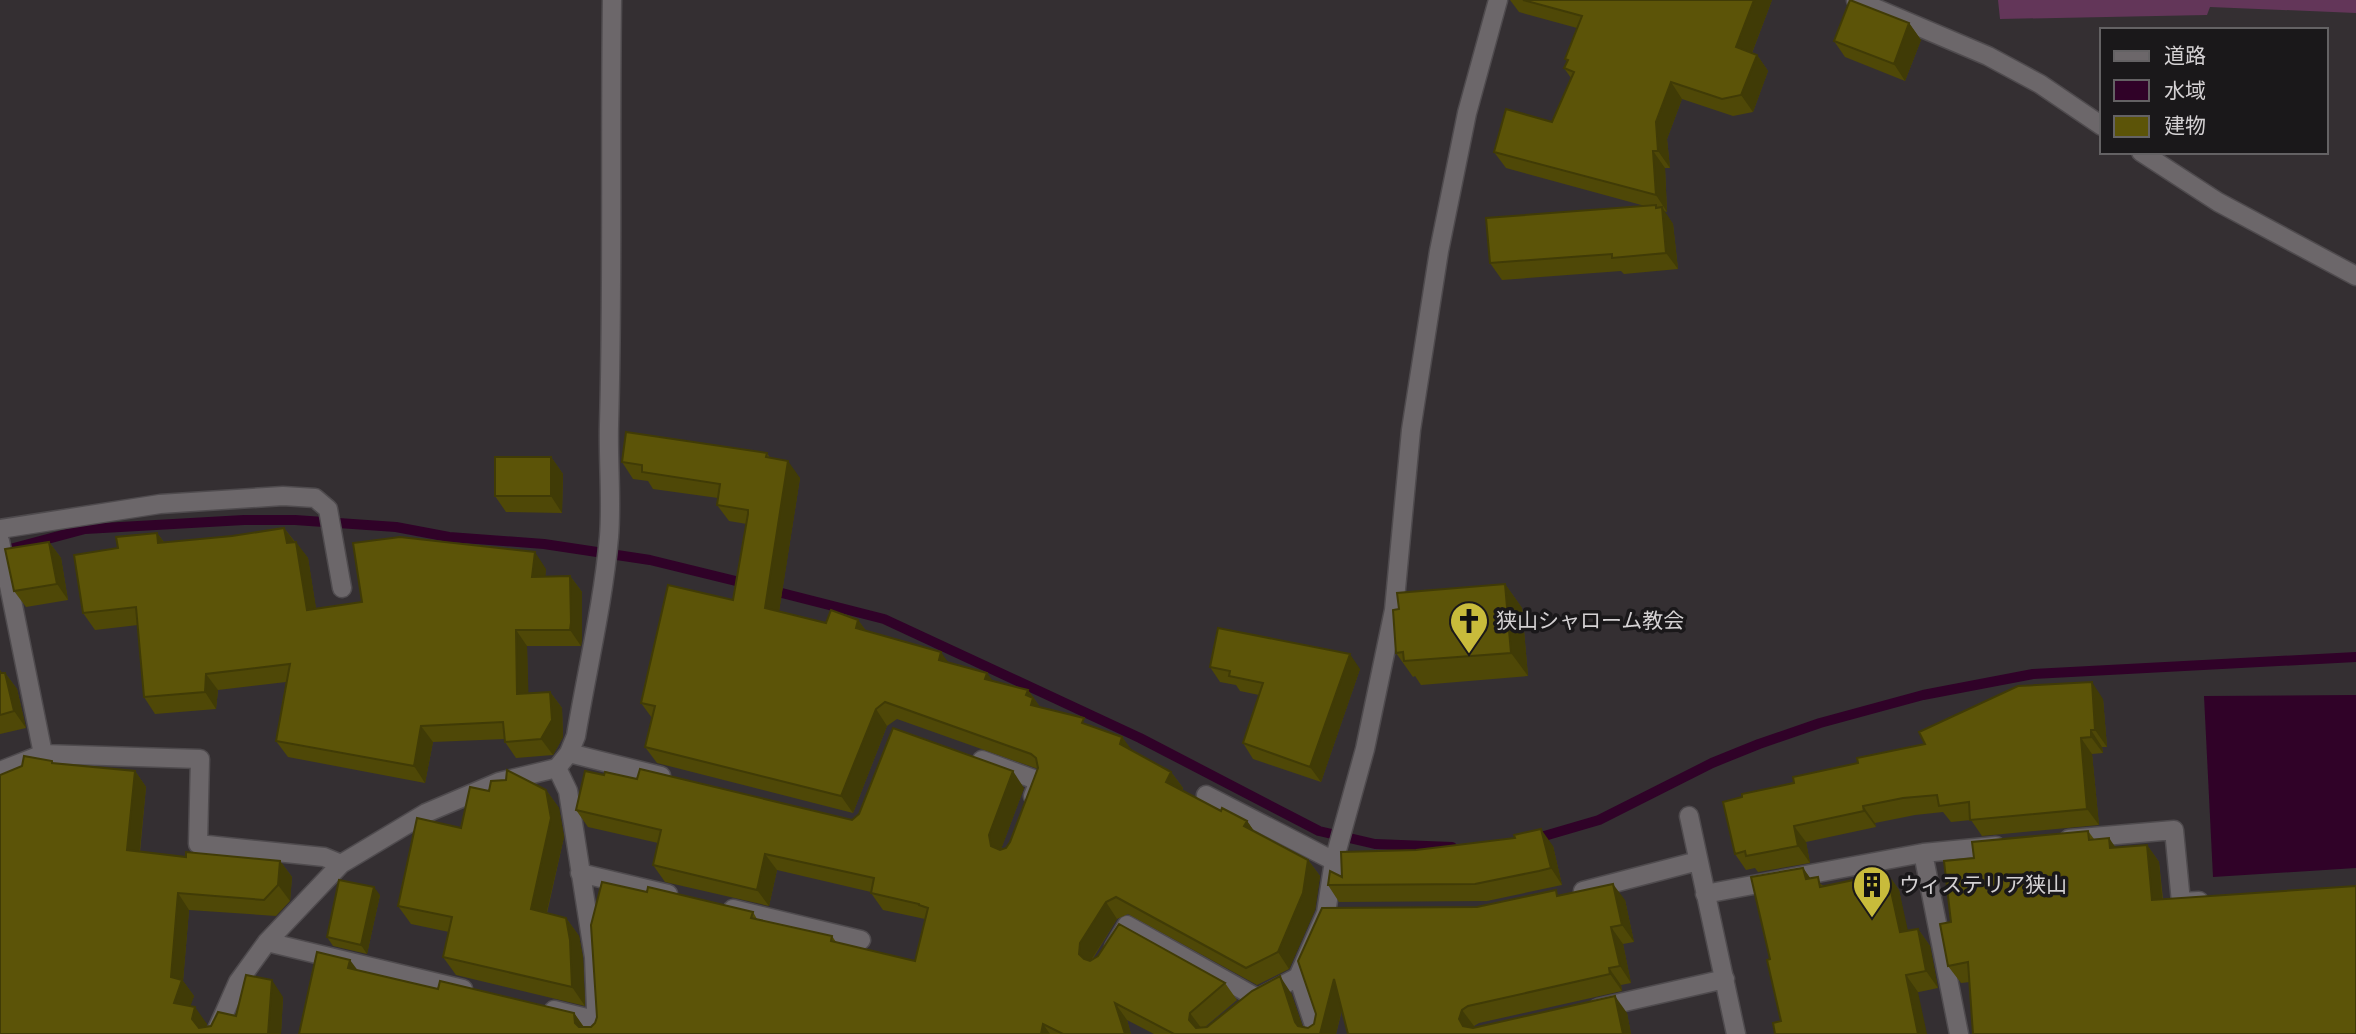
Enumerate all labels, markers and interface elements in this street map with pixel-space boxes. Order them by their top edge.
legend [2100,28,2328,154]
text: 道路 [2164,41,2206,71]
text: 水域 [2164,76,2206,106]
text: 建物 [2164,111,2206,141]
church icon: 狭山シャローム教会 [1448,600,1490,655]
place label: 狭山シャローム教会 [1496,606,1684,636]
building icon: ウィステリア狭山 [1851,864,1893,919]
place label: ウィステリア狭山 [1899,870,2067,900]

